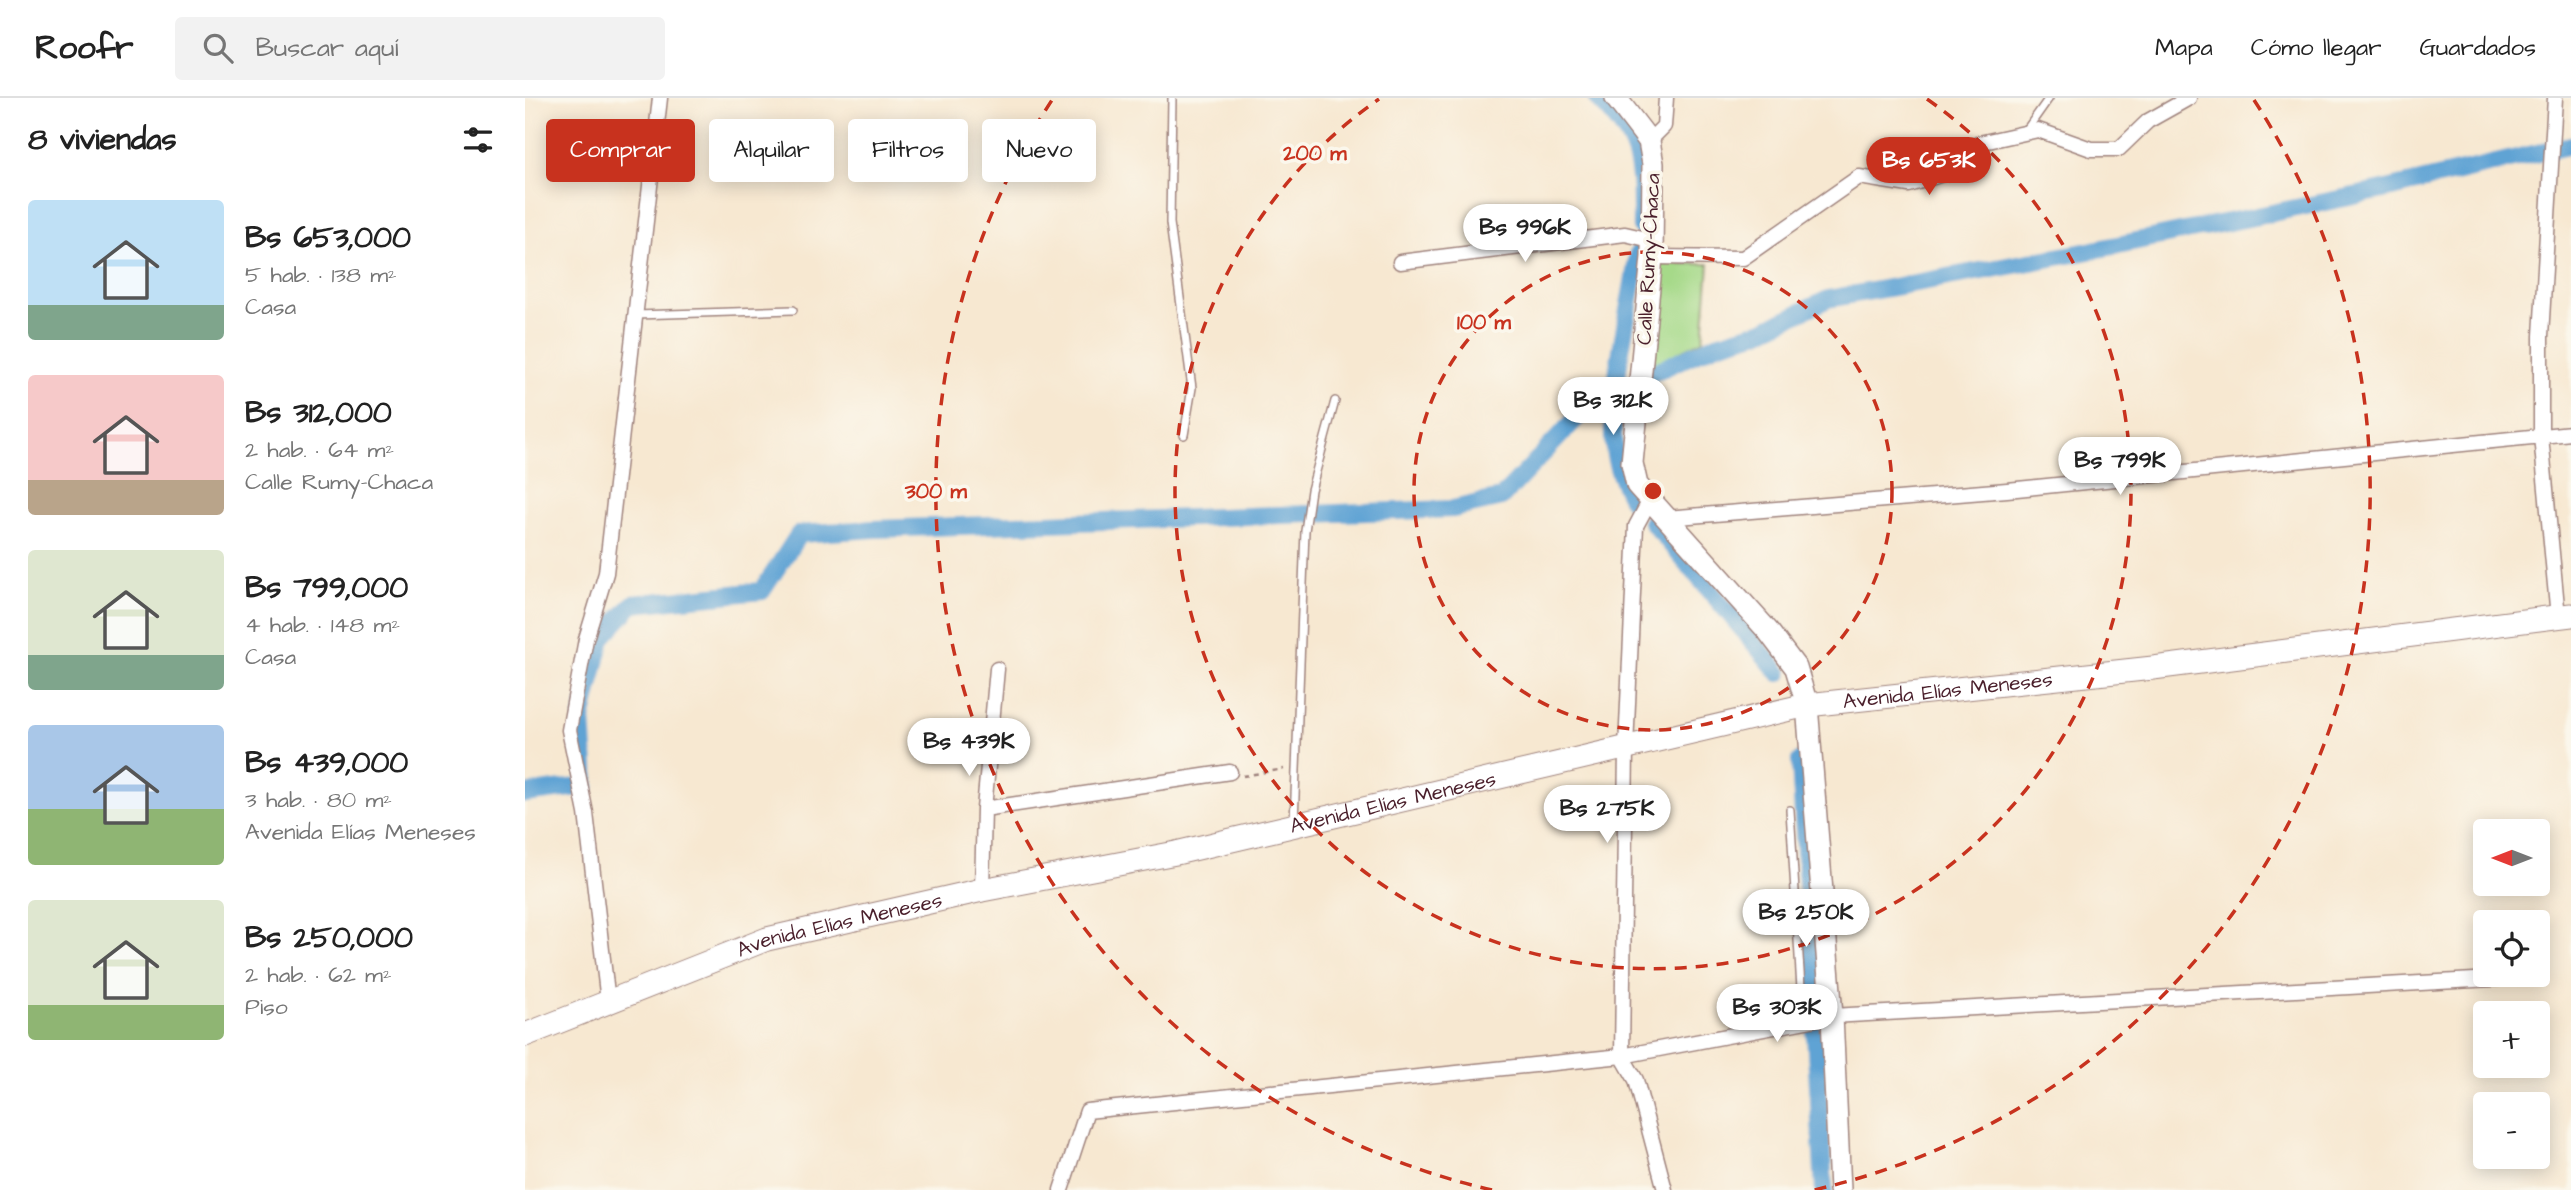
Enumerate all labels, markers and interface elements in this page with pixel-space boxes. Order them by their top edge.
search box [175,17,665,80]
text: Roofr [35,25,133,71]
icon: search [199,29,237,67]
text: Buscar aquí [255,30,398,66]
text: Mapa [2155,31,2213,65]
text: Cómo llegar [2251,31,2381,65]
text: Guardados [2419,31,2536,65]
text: 8 viviendas [28,119,177,161]
chip: Comprar [546,119,695,182]
chip: Alquilar [709,119,834,182]
chip: Filtros [848,119,968,182]
chip: Nuevo [982,119,1096,182]
icon: filters [459,121,497,159]
pin: Bs 653K [1864,138,1994,197]
text: 200 m [1282,139,1347,168]
text: Bs 653K [1882,144,1976,176]
street label: Calle Rumy-Chaca [1630,172,1669,346]
pin: Bs 996K [1460,204,1590,264]
text: Bs 996K [1479,211,1571,243]
text: Bs 653,000 [245,217,411,259]
icon: home [84,228,168,312]
text: 5 hab. · 138 m² [245,259,397,291]
text: Casa [245,291,296,323]
text: 100 m [1457,308,1512,337]
pin: Bs 312K [1548,378,1678,437]
text: Bs 312K [1574,384,1652,416]
text: Bs 312,000 [245,392,392,434]
icon: home [84,403,168,487]
text: 2 hab. · 64 m² [245,434,394,466]
pin: Bs 799K [2055,438,2185,497]
text: Bs 799K [2074,444,2166,476]
text: Calle Rumy-Chaca [245,466,433,498]
text: 300 m [904,477,968,506]
centre of rings [1641,479,1665,503]
text: Bs 799,000 [245,567,408,609]
icon: home [84,578,168,662]
text: 4 hab. · 148 m² [245,609,400,641]
text: Casa [245,641,296,673]
street label: Avenida Elías Meneses [1841,665,2054,716]
pin: Bs 439K [904,718,1034,778]
text: Bs 439K [923,725,1015,757]
text: Bs 439,000 [245,742,408,784]
icon: home [84,753,168,837]
street label: Avenida Elías Meneses [1287,764,1499,841]
text: 3 hab. · 80 m² [245,784,392,816]
pin: Bs 275K [1542,786,1672,845]
text: Bs 275K [1560,792,1654,824]
text: Avenida Elías Meneses [245,816,476,848]
north arrow [2473,819,2550,896]
map controls [2473,819,2550,1169]
street label: Avenida Elías Meneses [732,886,945,965]
pin: Bs 250K [1741,890,1871,949]
text: Bs 250K [1759,896,1854,928]
button: locate [2473,910,2550,987]
text: Bs 250,000 [245,917,413,959]
icon: home [84,928,168,1012]
text: 2 hab. · 62 m² [245,959,392,991]
pin: Bs 303K [1712,984,1842,1044]
text: Piso [245,991,288,1023]
text: Bs 303K [1733,991,1821,1023]
button: + [2473,1001,2550,1078]
button: − [2473,1092,2550,1169]

